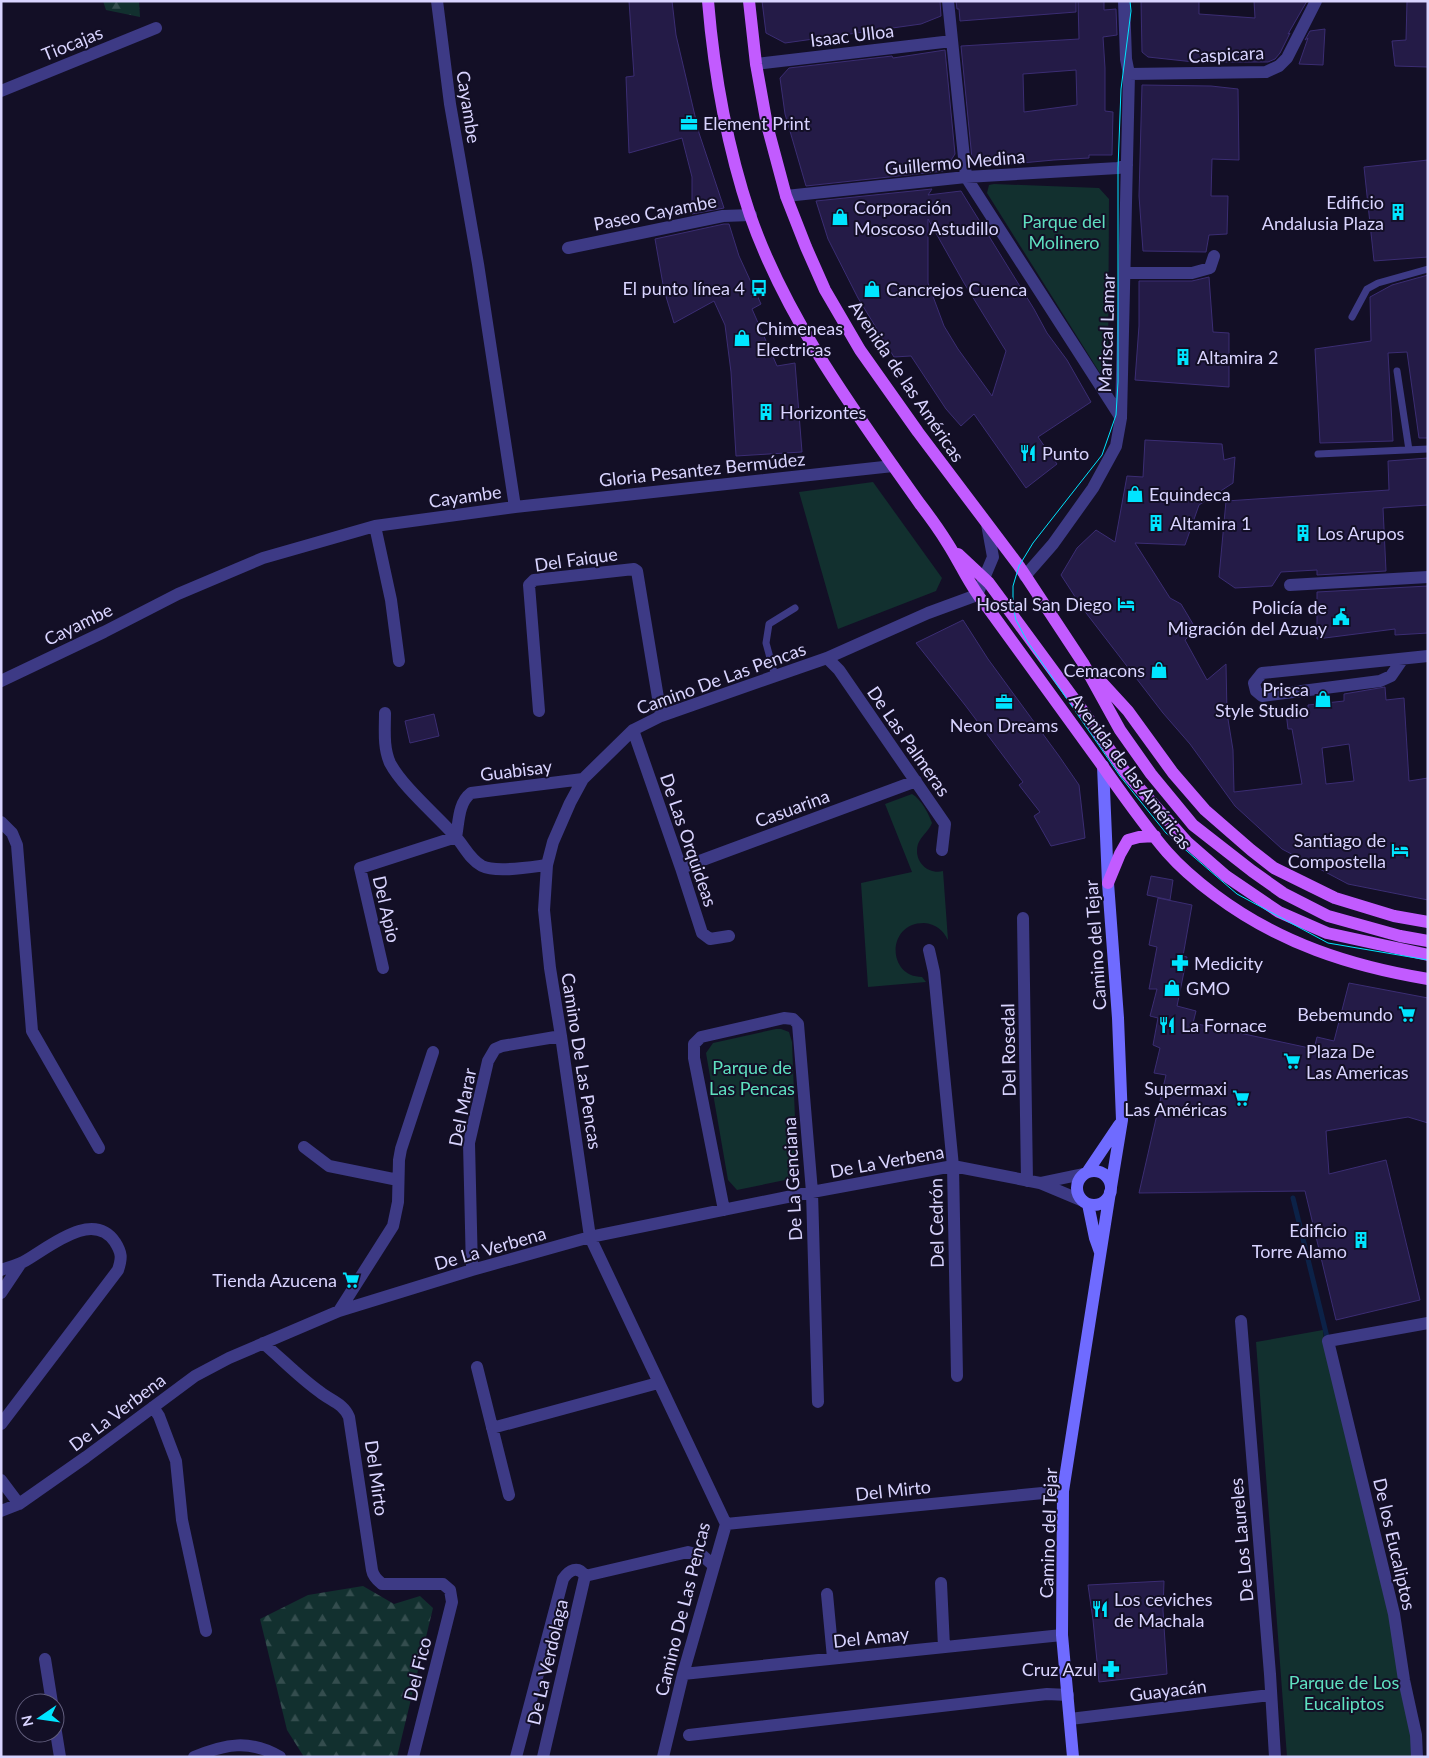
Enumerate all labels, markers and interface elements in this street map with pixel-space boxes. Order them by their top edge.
street label: Isaac Ulloa [809,19,895,51]
street label: Tiocajas [38,21,106,65]
street label: Caspicara [1187,41,1265,67]
street label: Cayambe [452,69,486,145]
place label: Element Print [703,112,811,134]
office icon: Element Print [679,113,699,133]
street label: Guillermo Medina [884,145,1026,179]
street label: Paseo Cayambe [592,189,718,235]
place label: Edificio Andalusia Plaza [1262,191,1384,234]
place label: Corporación Moscoso Astudillo [854,196,999,239]
building icon: Edificio Andalusia Plaza [1388,202,1408,222]
shop icon: Corporación Moscoso Astudillo [830,207,850,227]
park label: Parque del Molinero [1022,210,1106,253]
street label: Mariscal Lamar [1093,273,1119,393]
place label: El punto línea 4 [622,277,745,299]
bus stop icon: El punto línea 4 [749,278,769,298]
place label: Cancrejos Cuenca [886,278,1027,300]
shop icon: Cancrejos Cuenca [862,279,882,299]
street label: Avenida de las Américas [845,296,969,466]
place label: Chimeneas Electricas [756,317,843,360]
shop icon: Chimeneas Electricas [732,328,752,348]
place label: Altamira 2 [1197,346,1278,368]
building icon: Altamira 2 [1173,347,1193,367]
place label: Horizontes [780,401,867,423]
building icon: Horizontes [756,402,776,422]
place label: Punto [1042,442,1089,464]
restaurant icon: Punto [1018,443,1038,463]
street label: Gloria Pesantez Bermúdez [598,447,806,491]
street label: Cayambe [427,480,503,512]
place label: Equindeca [1149,483,1231,505]
shop icon: Equindeca [1125,484,1145,504]
place label: Altamira 1 [1170,512,1251,534]
building icon: Altamira 1 [1146,513,1166,533]
place label: Los Arupos [1317,522,1405,544]
building icon: Los Arupos [1293,523,1313,543]
street label: Del Faique [533,542,619,576]
place label: Hostal San Diego [976,593,1112,615]
hotel icon: Hostal San Diego [1116,594,1136,614]
place label: Policía de Migración del Azuay [1167,596,1328,639]
street label: Cayambe [40,598,116,650]
public building icon: Policía de Migración del Azuay [1331,607,1351,627]
street label: Camino De Las Pencas [633,637,809,719]
place label: Cemacons [1063,659,1145,681]
shop icon: Cemacons [1149,660,1169,680]
place label: Prisca Style Studio [1215,678,1309,721]
street label: De Las Palmeras [863,682,955,800]
street label: Avenida de las Américas [1065,689,1197,854]
shop icon: Prisca Style Studio [1313,689,1333,709]
office icon: Neon Dreams [994,692,1014,712]
place label: Neon Dreams [950,714,1058,736]
street label: Guabisay [479,755,554,785]
street label: De Las Orquideas [656,770,722,910]
street label: Casuarina [752,784,832,832]
place label: Santiago de Compostella [1288,829,1386,872]
hotel icon: Santiago de Compostella [1390,840,1410,860]
street label: Del Apio [369,873,405,945]
street label: Camino del Tejar [1079,879,1111,1011]
place label: Medicity [1194,952,1264,974]
pharmacy icon: Medicity [1170,953,1190,973]
street label: Camino De Las Pencas [557,971,607,1151]
place label: GMO [1186,977,1230,999]
shop icon: GMO [1162,978,1182,998]
street label: Del Rosedal [996,1003,1020,1097]
place label: Bebemundo [1297,1003,1393,1025]
supermarket icon: Bebemundo [1397,1004,1417,1024]
place label: La Fornace [1181,1014,1267,1036]
restaurant icon: La Fornace [1157,1015,1177,1035]
place label: Plaza De Las Americas [1306,1040,1409,1083]
supermarket icon: Plaza De Las Americas [1282,1051,1302,1071]
park label: Parque de Las Pencas [709,1056,795,1099]
street label: Del Marar [444,1066,480,1148]
place label: Supermaxi Las Américas [1124,1077,1227,1120]
supermarket icon: Supermaxi Las Américas [1231,1088,1251,1108]
street label: De La Genciana [778,1117,806,1241]
street label: De La Verbena [828,1140,946,1182]
street label: Del Cedrón [924,1178,948,1268]
place label: Edificio Torre Alamo [1252,1219,1347,1262]
street label: De La Verbena [432,1222,548,1274]
building icon: Edificio Torre Alamo [1351,1230,1371,1250]
place label: Tienda Azucena [212,1269,337,1291]
supermarket icon: Tienda Azucena [341,1270,361,1290]
street label: De La Verbena [64,1369,170,1455]
street label: Del Mirto [361,1439,393,1517]
street label: Camino del Tejar [1035,1467,1061,1599]
street label: Del Mirto [854,1475,932,1505]
street label: De los Eucaliptos [1369,1476,1421,1612]
street label: De Los Laureles [1225,1477,1257,1603]
street label: Camino De Las Pencas [650,1520,714,1698]
place label: Los ceviches de Machala [1114,1588,1213,1631]
street label: De La Verdolaga [522,1597,572,1727]
restaurant icon: Los ceviches de Machala [1090,1599,1110,1619]
street label: Del Amay [832,1622,911,1652]
street label: Del Fico [398,1635,436,1703]
place label: Cruz Azul [1022,1658,1097,1680]
pharmacy icon: Cruz Azul [1101,1659,1121,1679]
park label: Parque de Los Eucaliptos [1289,1671,1400,1714]
street label: Guayacán [1128,1674,1208,1706]
north arrow [15,1693,65,1743]
text: N [17,1714,36,1728]

